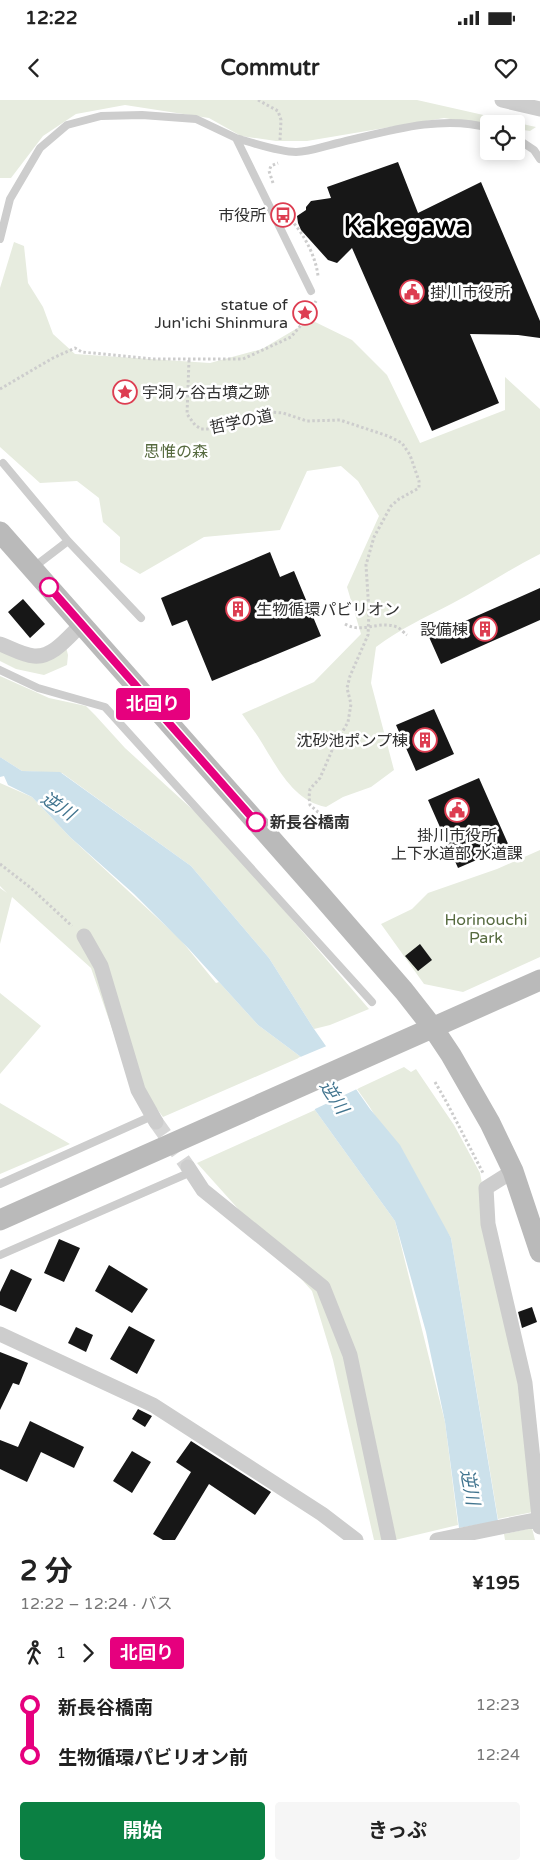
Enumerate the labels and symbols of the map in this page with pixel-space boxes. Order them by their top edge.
bus stop icon: 市役所 [270,202,296,228]
place label: 市役所 [218,206,266,226]
district label: Kakegawa [344,211,470,242]
public building icon: 掛川市役所 [399,279,425,305]
place label: 掛川市役所 [430,283,510,303]
place label: statue of Jun'ichi Shinmura [154,295,289,333]
place icon: statue of Jun'ichi Shinmura [292,300,318,326]
place icon: 宇洞ヶ谷古墳之跡 [112,379,138,405]
place label: 宇洞ヶ谷古墳之跡 [142,383,270,403]
street label: 哲学の道 [208,406,275,438]
park label: 思惟の森 [144,442,208,462]
unlabelled marker [39,577,59,597]
building icon: 生物循環パビリオン [225,596,251,622]
place label: 生物循環パビリオン [256,600,400,620]
building icon: 設備棟 [472,616,498,642]
place label: 設備棟 [420,620,468,640]
line badge: 北回り [124,688,182,720]
building icon: 沈砂池ポンプ棟 [412,727,438,753]
place label: 沈砂池ポンプ棟 [296,731,408,751]
water label: 逆川 [37,787,81,826]
public building icon: 掛川市役所 上下水道部 水道課 [444,797,470,823]
marker: 新長谷橋南 [246,812,266,832]
place label: 新長谷橋南 [270,813,350,833]
place label: 掛川市役所 上下水道部 水道課 [391,826,523,864]
park label: Horinouchi Park [444,910,528,948]
water label: 逆川 [315,1076,354,1120]
water label: 逆川 [456,1467,485,1509]

